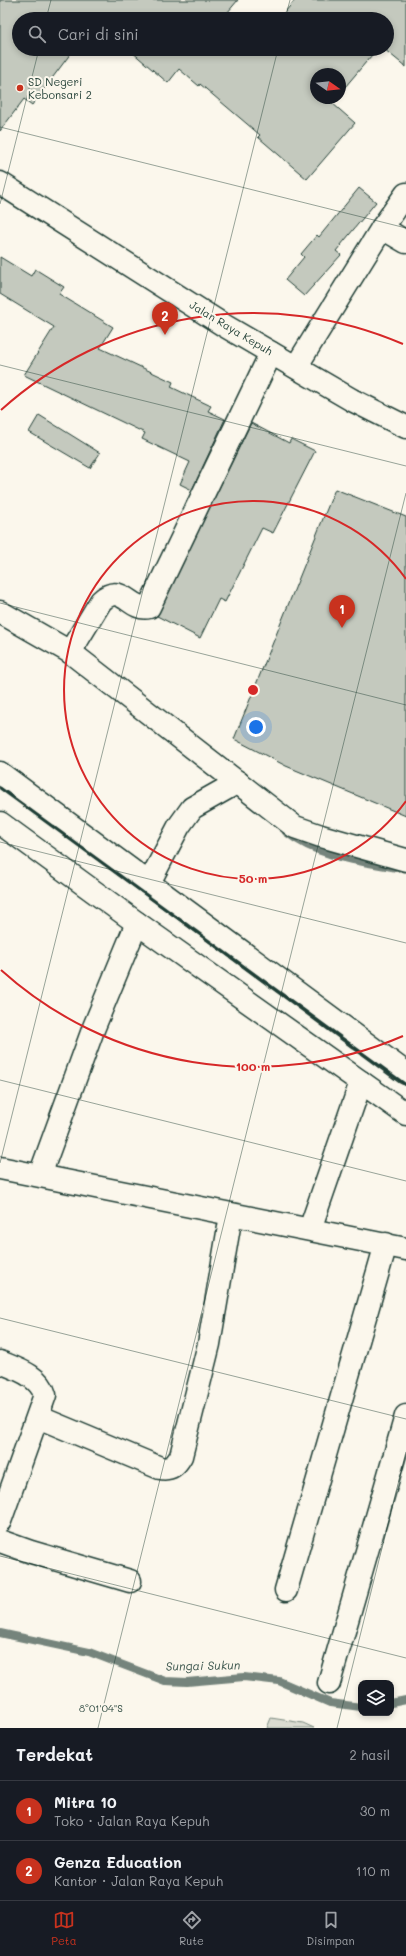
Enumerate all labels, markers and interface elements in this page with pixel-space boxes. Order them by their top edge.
search box [12,12,394,56]
icon: search [26,23,48,45]
text: Cari di sini [58,24,139,44]
north arrow [310,68,346,104]
place label: SD Negeri Kebonsari 2 [28,74,92,102]
marker: SD Negeri Kebonsari 2 [15,83,25,93]
street label: Jalan Raya Kepuh [187,297,276,358]
pin: 2 [152,302,178,335]
pin: 1 [329,595,355,628]
centre of rings [246,683,260,697]
your location [246,717,266,737]
text: 50 m [239,870,267,886]
text: 100 m [236,1058,270,1074]
water label: Sungai Sukun [165,1656,241,1674]
map controls [358,1680,394,1716]
button: layers [358,1680,394,1716]
text: 8°01'04"S [79,1701,123,1715]
text: Terdekat [16,1743,93,1765]
text: 2 hasil [350,1746,390,1763]
text: Mitra 10 [54,1792,117,1812]
text: 1 [26,1802,32,1819]
text: 30 m [360,1802,390,1819]
text: Toko · Jalan Raya Kepuh [54,1812,209,1829]
text: Genza Education [54,1852,182,1872]
text: 2 [25,1862,33,1879]
text: 110 m [356,1862,390,1879]
text: Kantor · Jalan Raya Kepuh [54,1872,223,1889]
tab: Peta [51,1909,77,1948]
tab: Rute [179,1909,204,1948]
tab: Disimpan [307,1909,355,1948]

